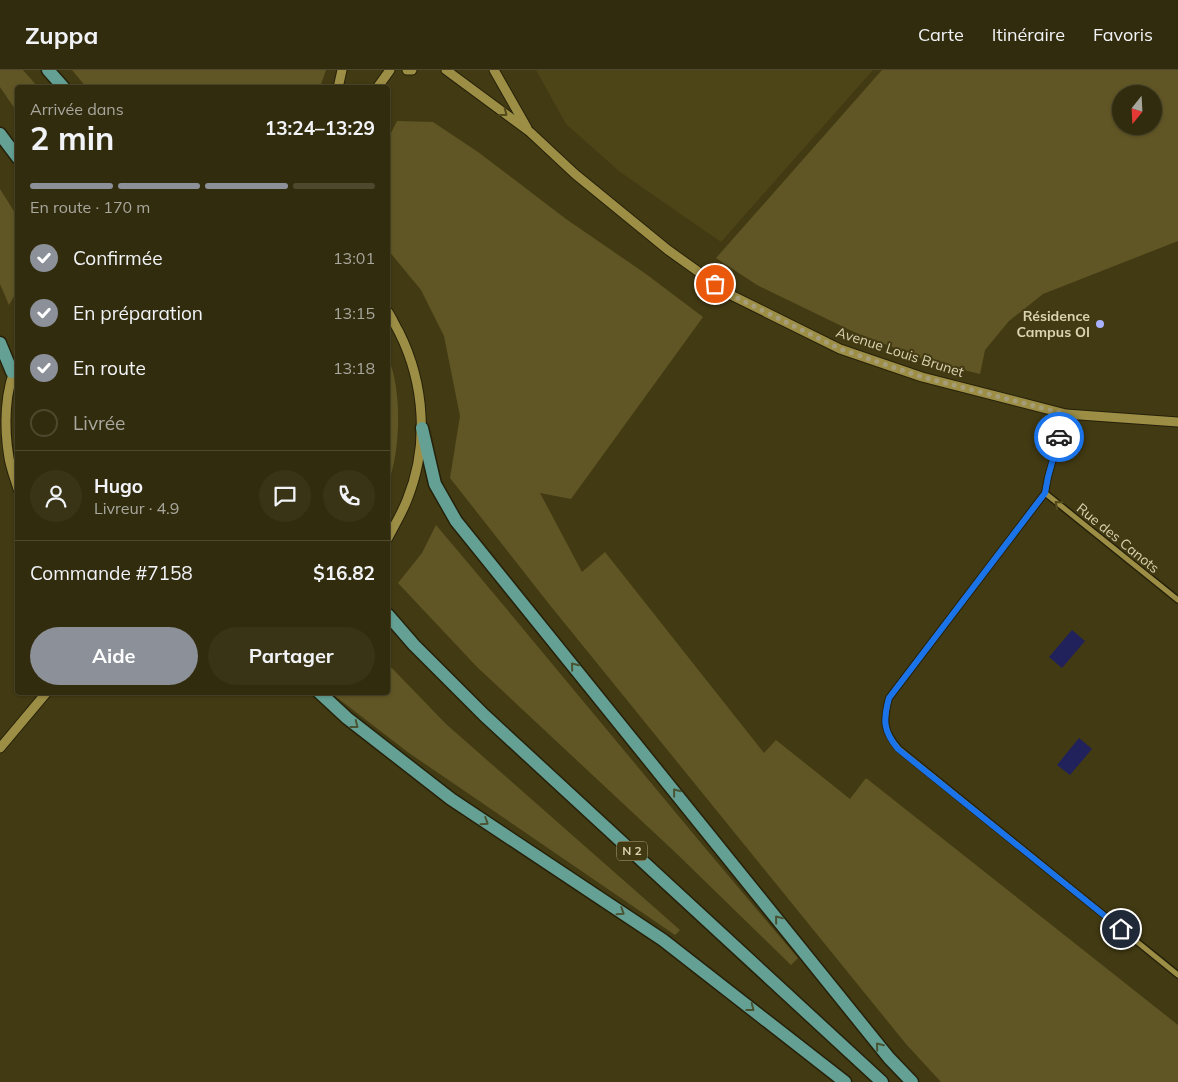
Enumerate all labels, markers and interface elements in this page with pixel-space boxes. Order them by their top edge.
text: Zuppa [25,20,98,50]
text: Carte [918,23,964,46]
text: Itinéraire [992,23,1065,46]
text: Favoris [1093,23,1153,46]
north arrow [1112,85,1162,135]
map controls [1112,85,1162,135]
text: Arrivée dans [30,99,124,119]
one-way arrow [498,107,508,116]
text: 13:24–13:29 [265,116,375,140]
text: 2 min [30,118,114,158]
text: En route · 170 m [30,197,150,217]
icon: check [30,244,58,272]
text: Confirmée [73,246,162,270]
text: 13:01 [333,248,375,268]
pin [694,263,736,305]
icon: bag [701,270,729,298]
icon: check [30,299,58,327]
text: En préparation [73,301,203,325]
text: 13:15 [333,303,375,323]
place label: Résidence Campus OI [1017,307,1090,341]
marker: Résidence Campus OI [1094,318,1106,330]
street label: Avenue Louis Brunet [834,323,966,381]
icon: check [30,354,58,382]
text: En route [73,356,146,380]
text: 13:18 [333,358,375,378]
text: Livrée [73,411,125,435]
courier [1034,412,1084,462]
icon: car [1045,423,1073,451]
button: person [30,470,82,522]
button: chat [259,470,311,522]
button: phone [323,470,375,522]
text: Hugo [94,474,143,498]
text: Livreur · 4.9 [94,498,179,518]
street label: Rue des Canots [1073,499,1163,577]
one-way arrow [1055,501,1064,509]
text: Commande #7158 [30,561,193,585]
text: $16.82 [313,561,375,585]
button: Aide [30,627,198,685]
button: Partager [208,627,375,685]
one-way arrow [571,663,579,672]
one-way arrow [349,719,358,727]
one-way arrow [673,789,681,798]
one-way arrow [480,816,489,825]
road number: N 2 [617,841,647,860]
one-way arrow [616,905,625,915]
pin [1100,908,1142,950]
icon: home [1107,915,1135,943]
one-way arrow [775,916,783,925]
one-way arrow [746,1002,755,1011]
one-way arrow [876,1042,885,1051]

